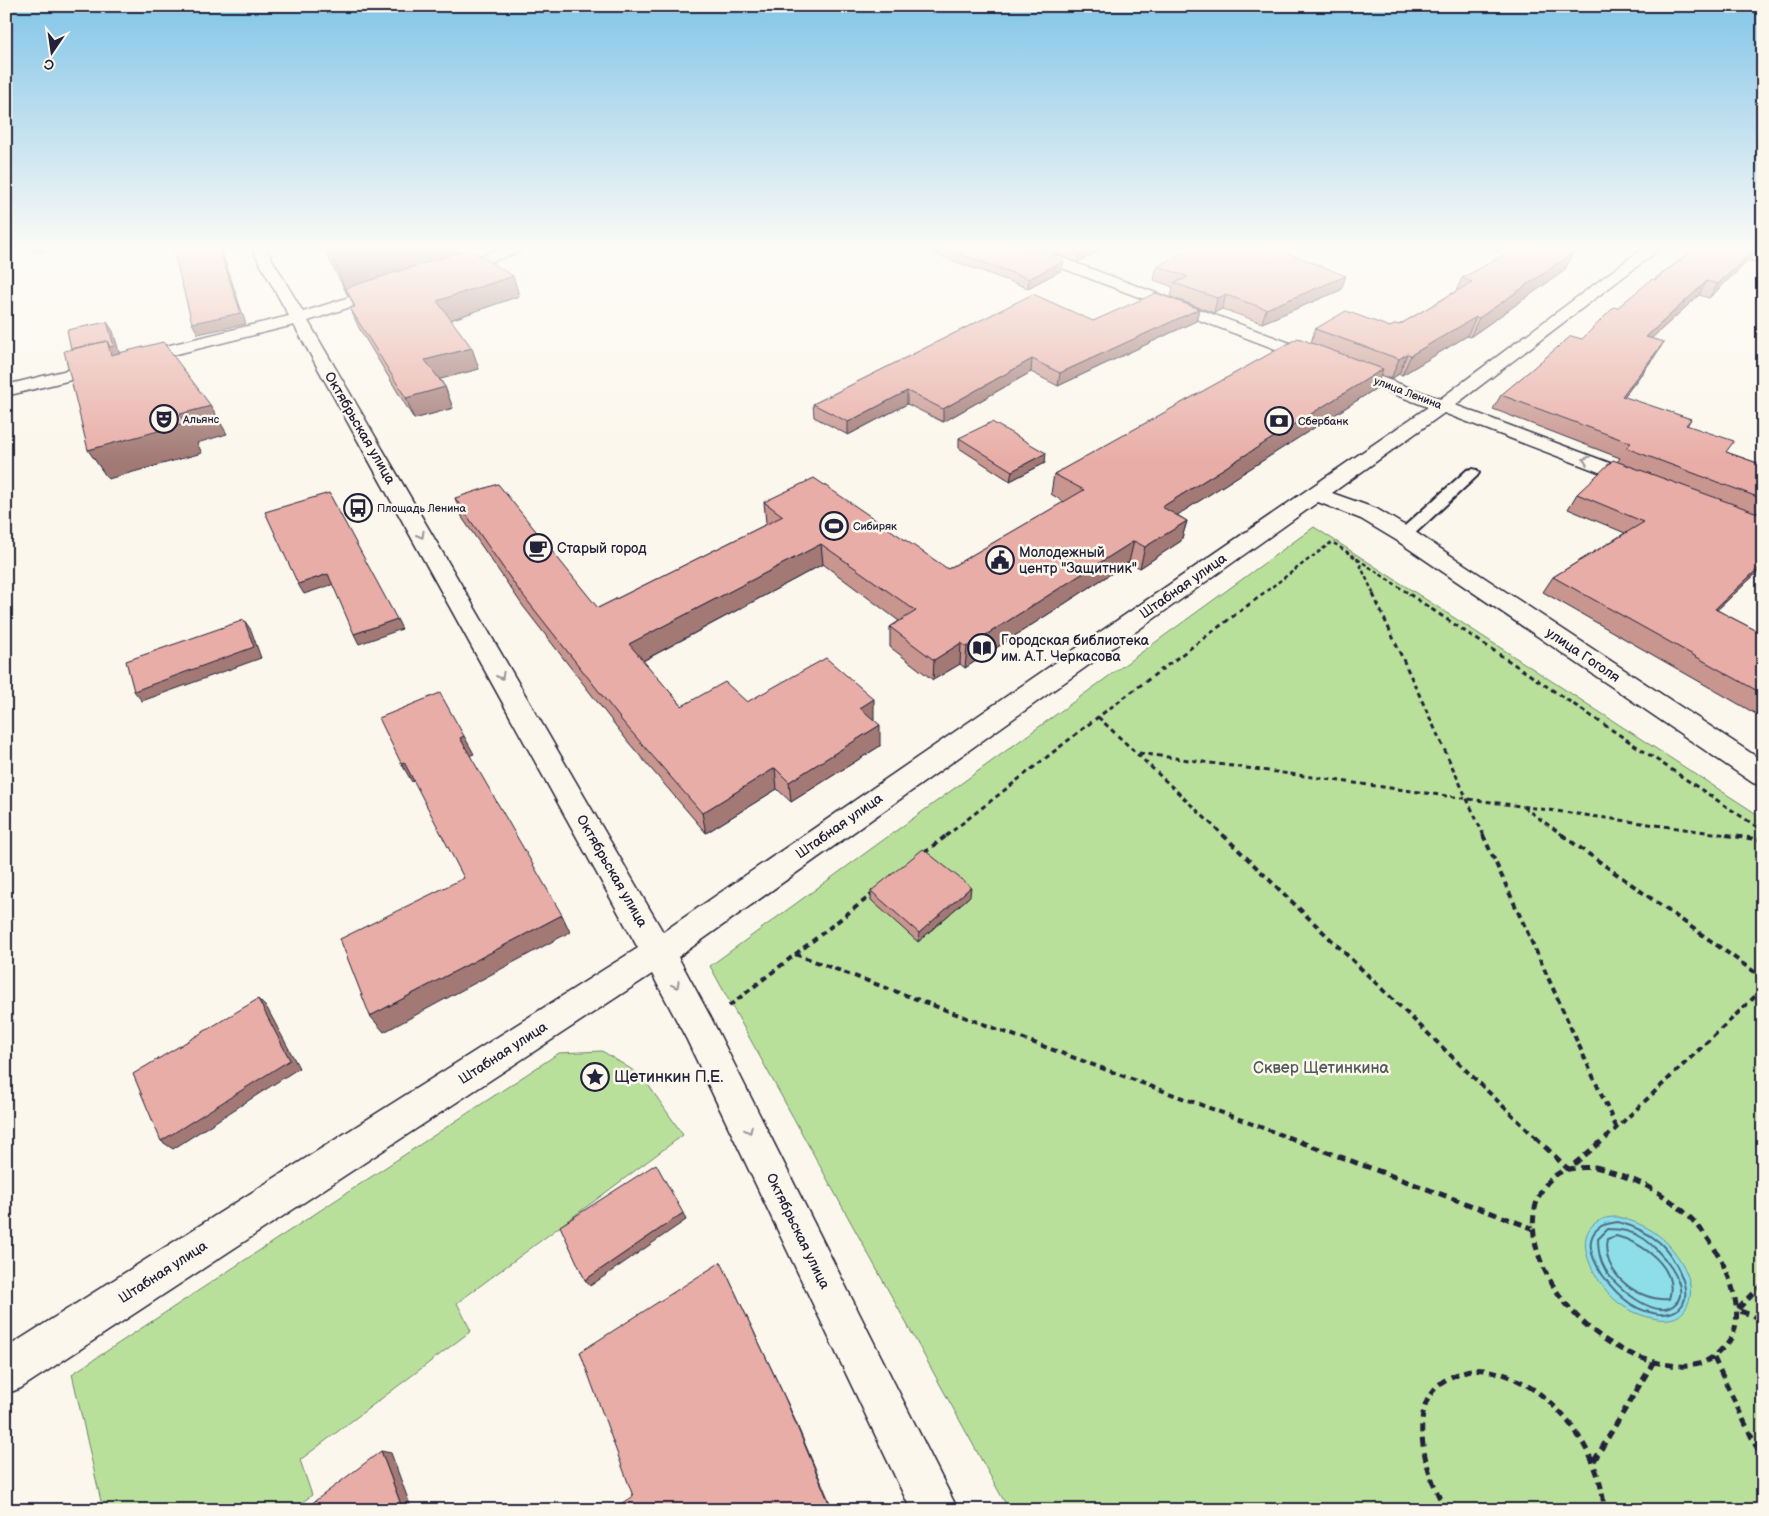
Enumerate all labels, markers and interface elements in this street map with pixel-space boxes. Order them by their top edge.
north arrow [28,28,78,78]
text: С [42,55,56,74]
street label: Октябрьская улица [321,369,399,488]
street label: улица Ленина [1372,374,1444,412]
theatre icon: Альянс [149,404,179,434]
bank icon: Сбербанк [1264,406,1294,436]
place label: Альянс [182,413,220,426]
place label: Сбербанк [1298,415,1349,428]
one-way arrow [1582,456,1591,466]
bus stop icon: Площадь Ленина [343,493,373,523]
place label: Площадь Ленина [377,502,467,515]
sports icon: Сибиряк [819,511,849,541]
place label: Сибиряк [853,520,897,533]
one-way arrow [415,529,425,538]
cafe icon: Старый город [523,533,553,563]
place label: Старый город [557,540,647,557]
place label: Молодежный центр "Защитник" [1019,544,1137,577]
public building icon: Молодежный центр "Защитник" [985,545,1015,575]
street label: Штабная улица [1136,549,1230,622]
street label: улица Гоголя [1543,624,1623,686]
place label: Городская библиотека им. А.Т. Черкасова [1001,632,1150,665]
library icon: Городская библиотека им. А.Т. Черкасова [967,633,997,663]
one-way arrow [495,670,505,679]
street label: Штабная улица [792,789,886,862]
street label: Октябрьская улица [573,812,651,931]
one-way arrow [669,980,679,989]
street label: Штабная улица [456,1018,551,1088]
park label: Сквер Щетинкина [1253,1059,1389,1078]
place icon: Щетинкин П.Е. [580,1062,610,1092]
place label: Щетинкин П.Е. [614,1068,723,1087]
one-way arrow [742,1125,753,1134]
street label: Октябрьская улица [763,1170,834,1292]
street label: Штабная улица [116,1237,211,1307]

